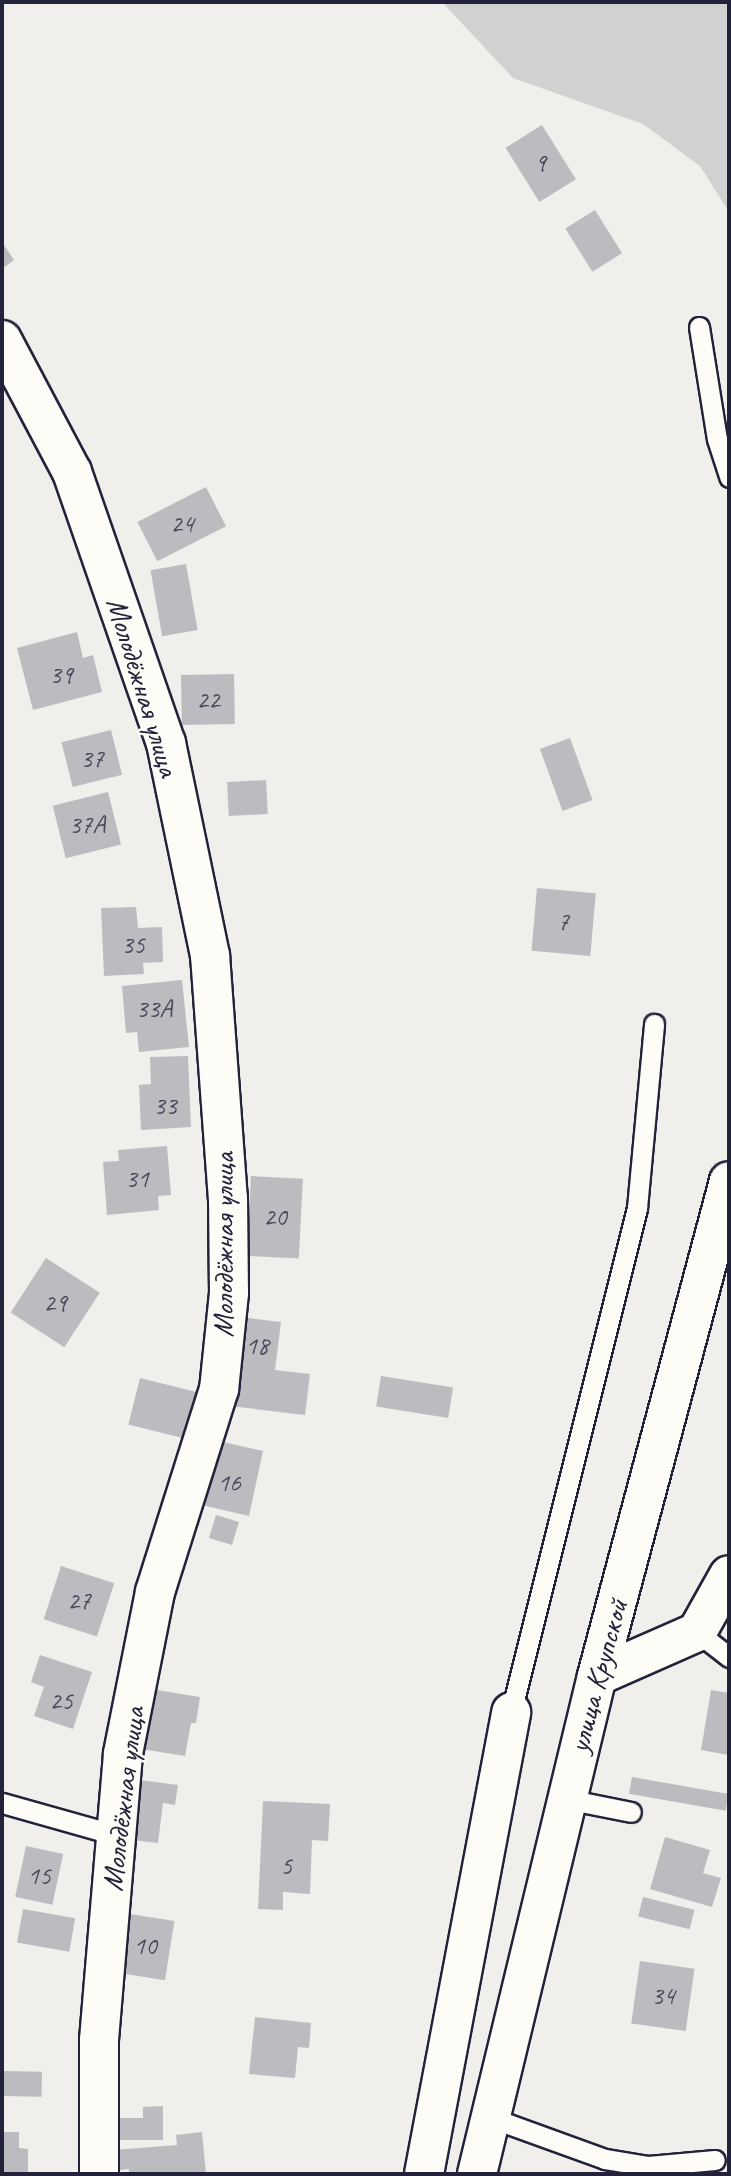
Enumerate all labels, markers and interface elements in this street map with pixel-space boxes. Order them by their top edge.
house number: 9 [534,147,546,179]
house number: 24 [170,508,194,540]
street label: Молодёжная улица [98,592,188,782]
house number: 39 [49,659,73,691]
house number: 22 [196,684,220,716]
house number: 37 [80,743,104,775]
house number: 37А [69,809,105,841]
house number: 7 [557,906,569,938]
house number: 35 [121,929,145,961]
house number: 33А [136,993,172,1025]
house number: 33 [153,1090,177,1122]
street label: Молодёжная улица [205,1151,241,1339]
house number: 31 [125,1163,149,1195]
house number: 20 [263,1201,287,1233]
house number: 29 [43,1287,67,1319]
house number: 18 [245,1330,269,1362]
house number: 16 [217,1467,241,1499]
house number: 27 [67,1585,91,1617]
street label: улица Крупской [560,1595,636,1757]
house number: 25 [49,1685,73,1717]
street label: Молодёжная улица [94,1704,152,1894]
house number: 5 [280,1850,292,1882]
house number: 15 [27,1860,51,1892]
house number: 10 [133,1930,157,1962]
house number: 34 [651,1980,675,2012]

